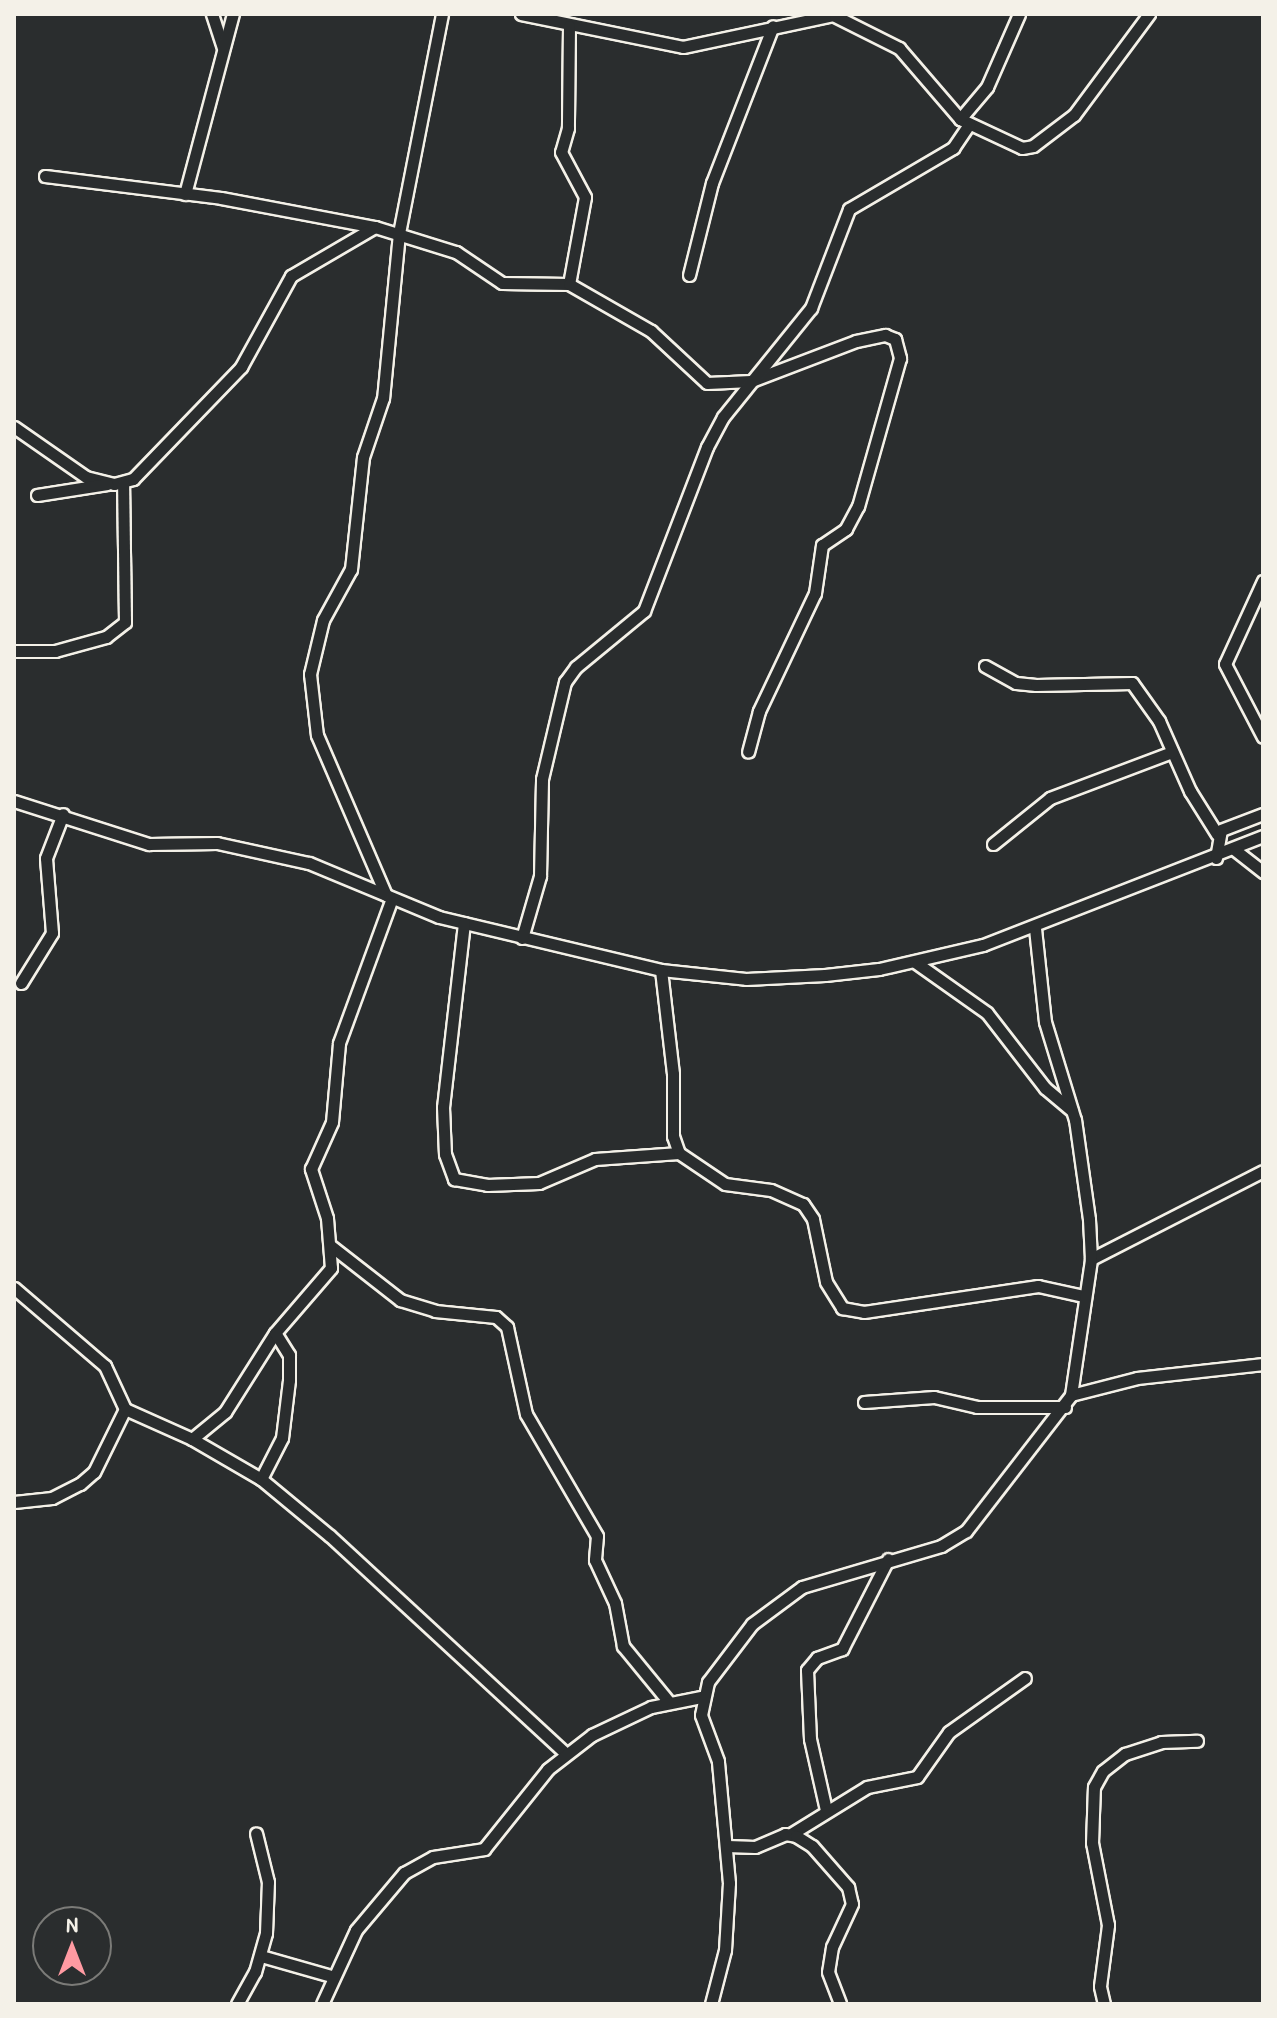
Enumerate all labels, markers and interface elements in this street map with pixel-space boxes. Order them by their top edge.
north arrow [32,1906,112,1986]
text: N [66,1909,78,1939]

